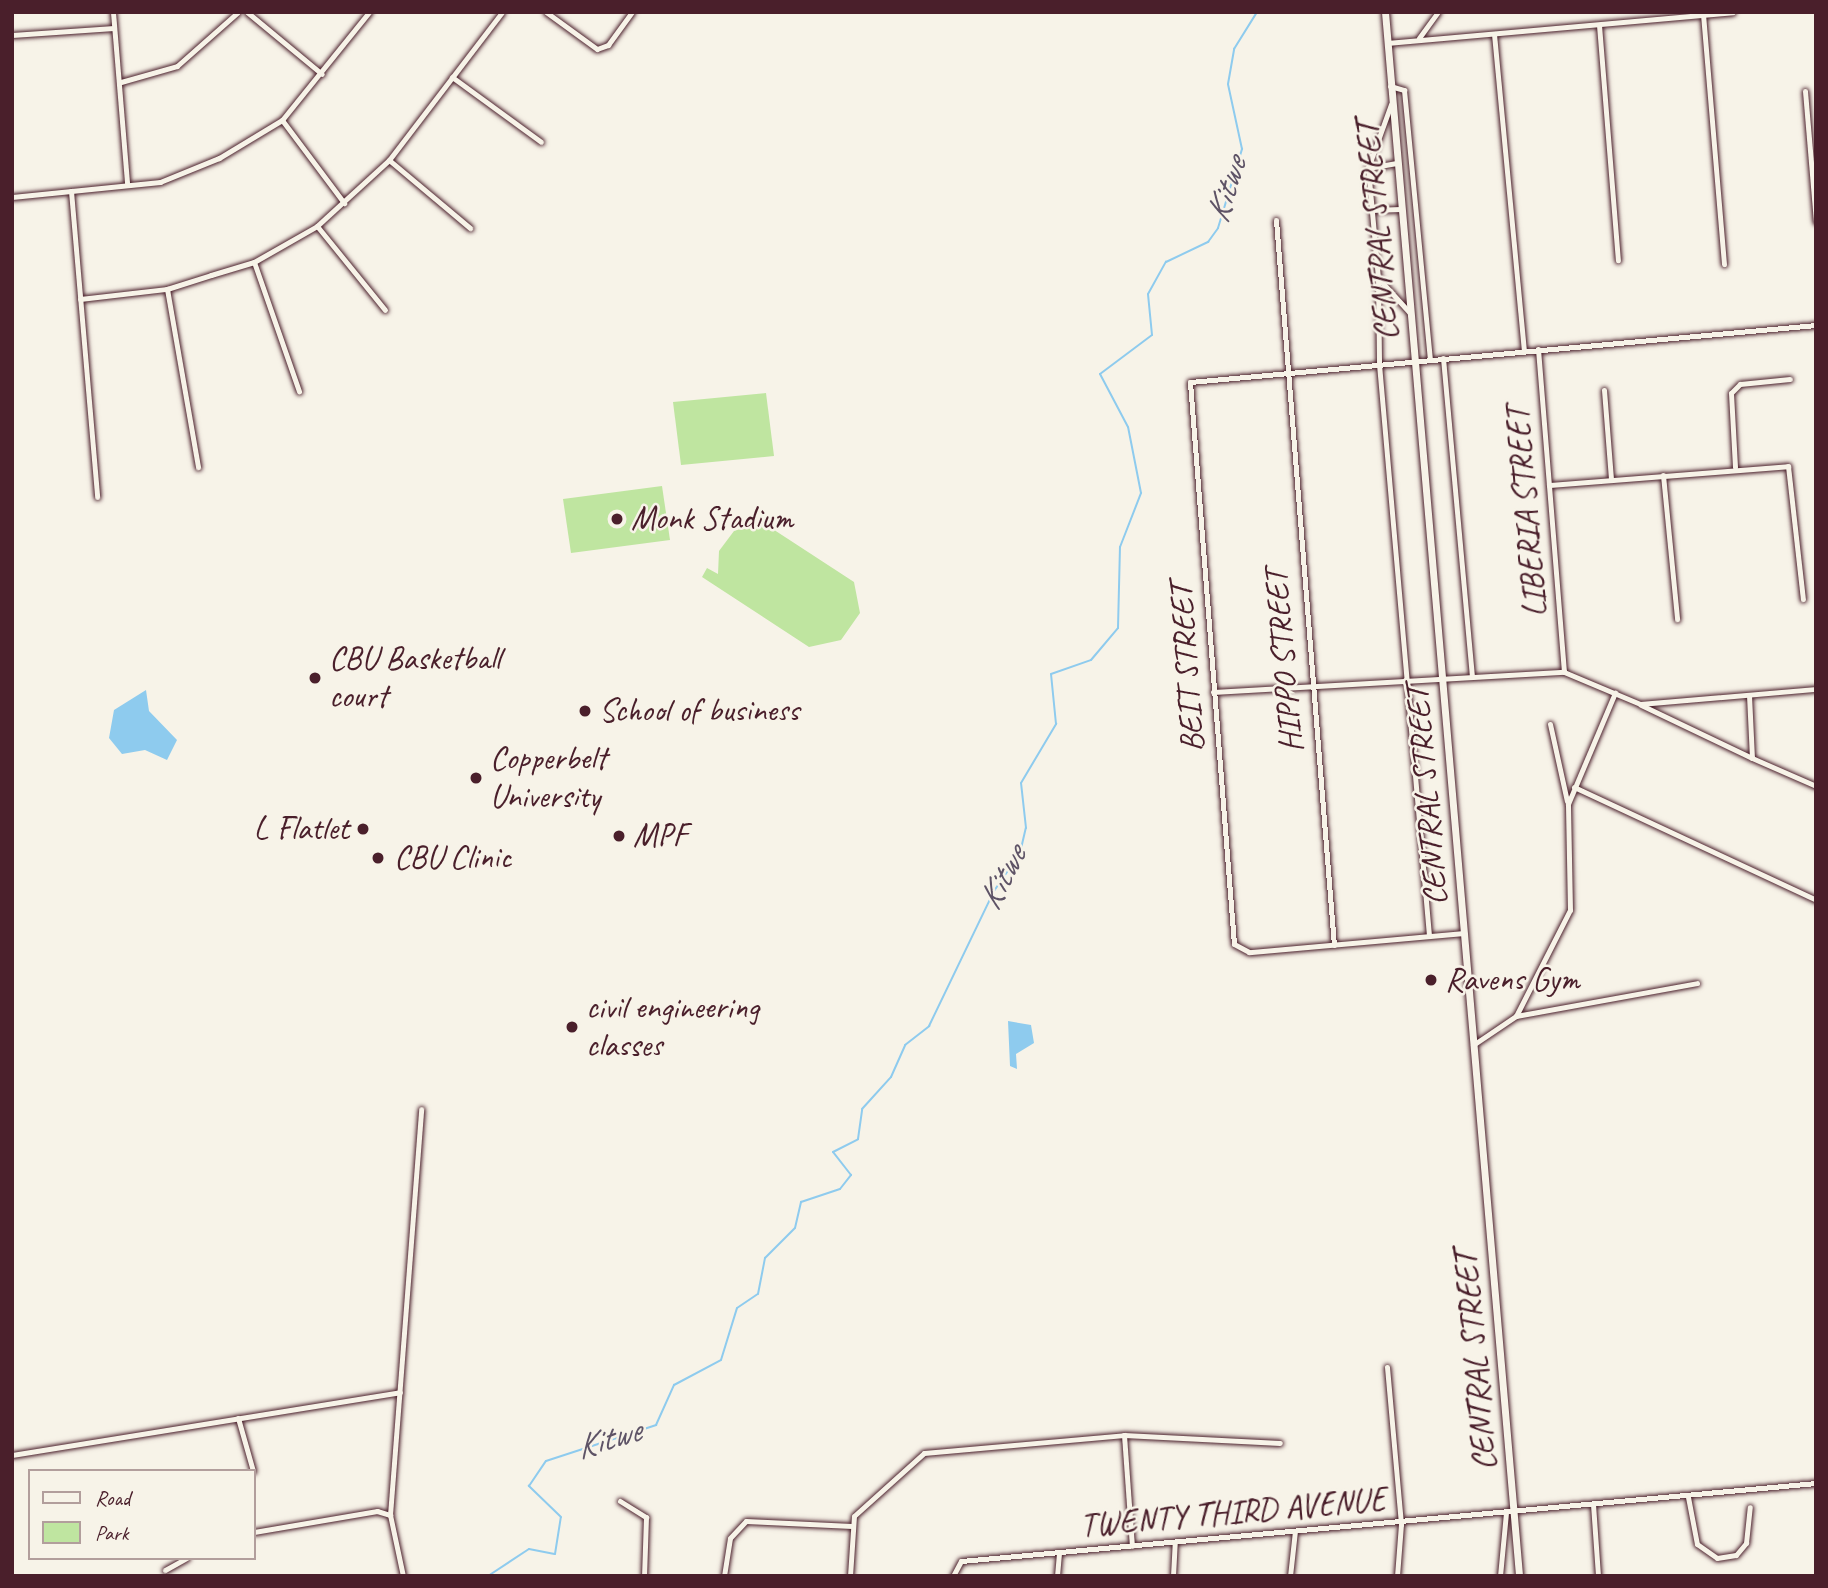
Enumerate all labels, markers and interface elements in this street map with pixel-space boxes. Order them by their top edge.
street label: CENTRAL STREET [1349,120,1407,342]
water label: Kitwe [1196,153,1256,227]
street label: LIBERIA STREET [1498,405,1556,619]
place label: Monk Stadium [631,499,793,539]
marker: Monk Stadium [609,511,625,527]
street label: HIPPO STREET [1256,568,1312,754]
street label: BEIT STREET [1161,583,1213,753]
place label: CBU Basketball court [329,639,501,717]
marker: CBU Basketball court [307,670,323,686]
street label: CENTRAL STREET [1398,685,1456,907]
place label: School of business [599,691,799,731]
marker: School of business [577,703,593,719]
place label: Copperbelt University [490,739,606,817]
marker: Copperbelt University [468,770,484,786]
place label: L Flatlet [253,809,349,849]
place label: MPF [633,816,687,856]
marker: L Flatlet [355,821,371,837]
marker: MPF [611,828,627,844]
place label: CBU Clinic [394,838,511,878]
water label: Kitwe [968,839,1036,917]
marker: CBU Clinic [368,848,388,868]
place label: Ravens Gym [1445,960,1579,1000]
marker: Ravens Gym [1423,972,1439,988]
place label: civil engineering classes [586,988,759,1066]
marker: civil engineering classes [564,1019,580,1035]
street label: CENTRAL STREET [1447,1250,1505,1472]
water label: Kitwe [571,1409,645,1469]
legend [28,1469,256,1560]
street label: TWENTY THIRD AVENUE [1079,1480,1387,1546]
text: Road [95,1485,130,1511]
text: Park [95,1520,128,1546]

